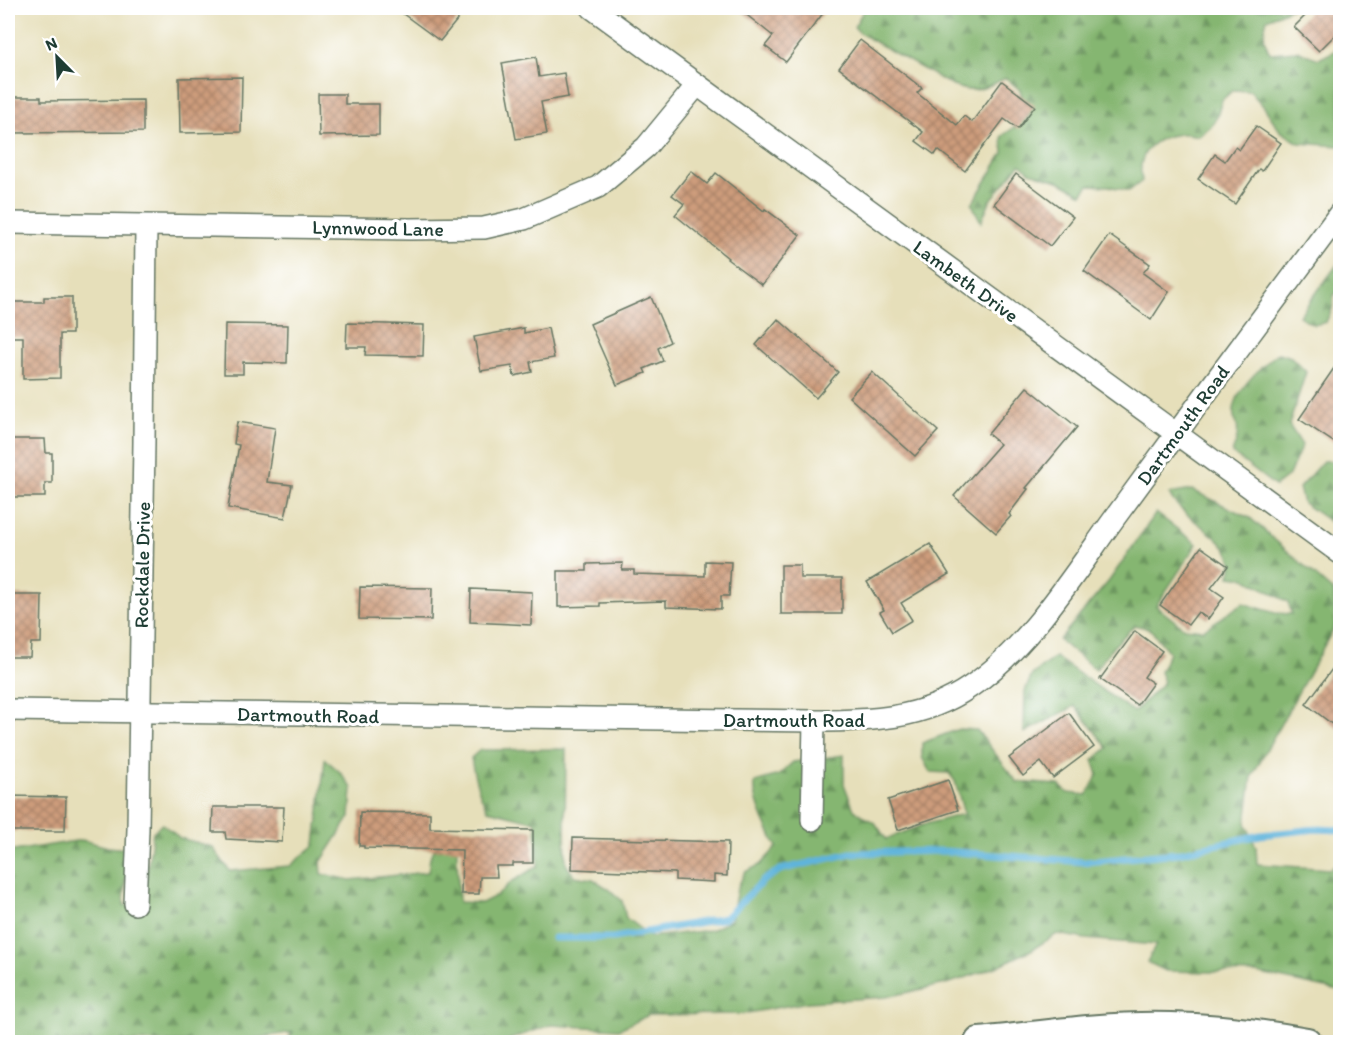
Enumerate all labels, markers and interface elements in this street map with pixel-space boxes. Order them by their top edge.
north arrow [27,27,87,87]
text: N [42,33,60,55]
street label: Lynnwood Lane [312,215,444,241]
street label: Lambeth Drive [909,235,1023,327]
street label: Dartmouth Road [1131,360,1235,490]
street label: Rockdale Drive [129,501,155,629]
street label: Dartmouth Road [237,702,379,728]
street label: Dartmouth Road [723,708,865,732]

